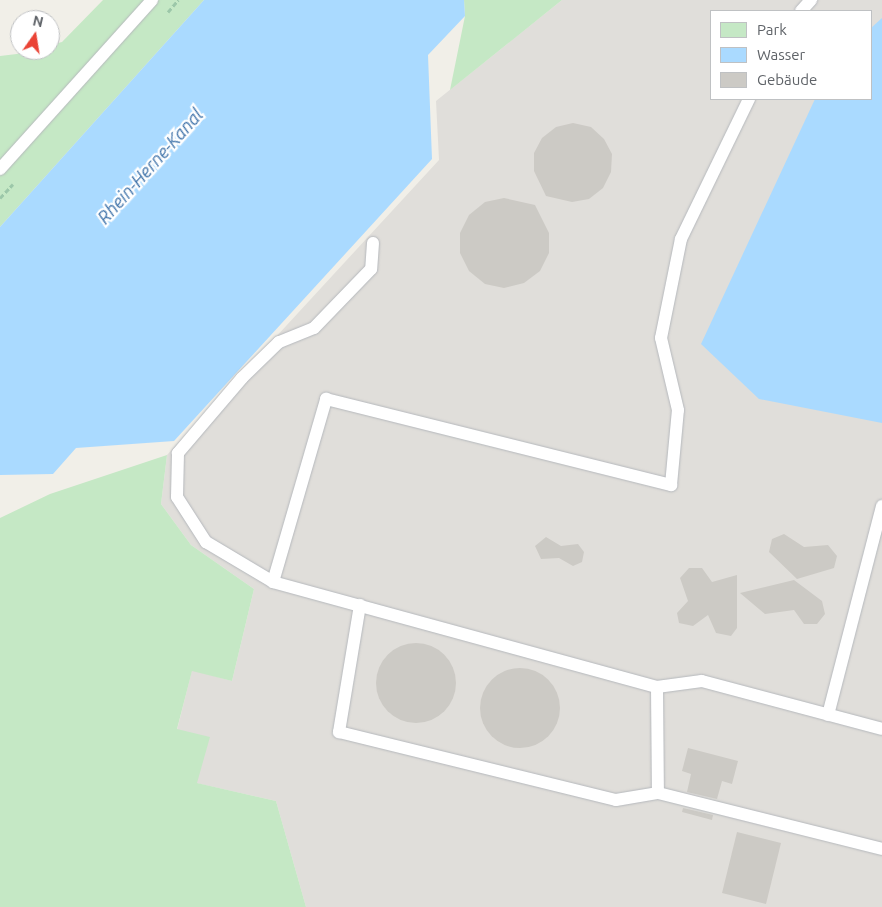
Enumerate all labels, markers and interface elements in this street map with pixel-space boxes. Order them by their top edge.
north arrow [10,10,60,60]
legend [710,10,872,100]
text: N [31,12,45,30]
text: Park [757,21,787,38]
text: Wasser [757,46,805,63]
text: Gebäude [757,71,817,88]
water label: Rhein-Herne-Kanal [93,104,207,228]

